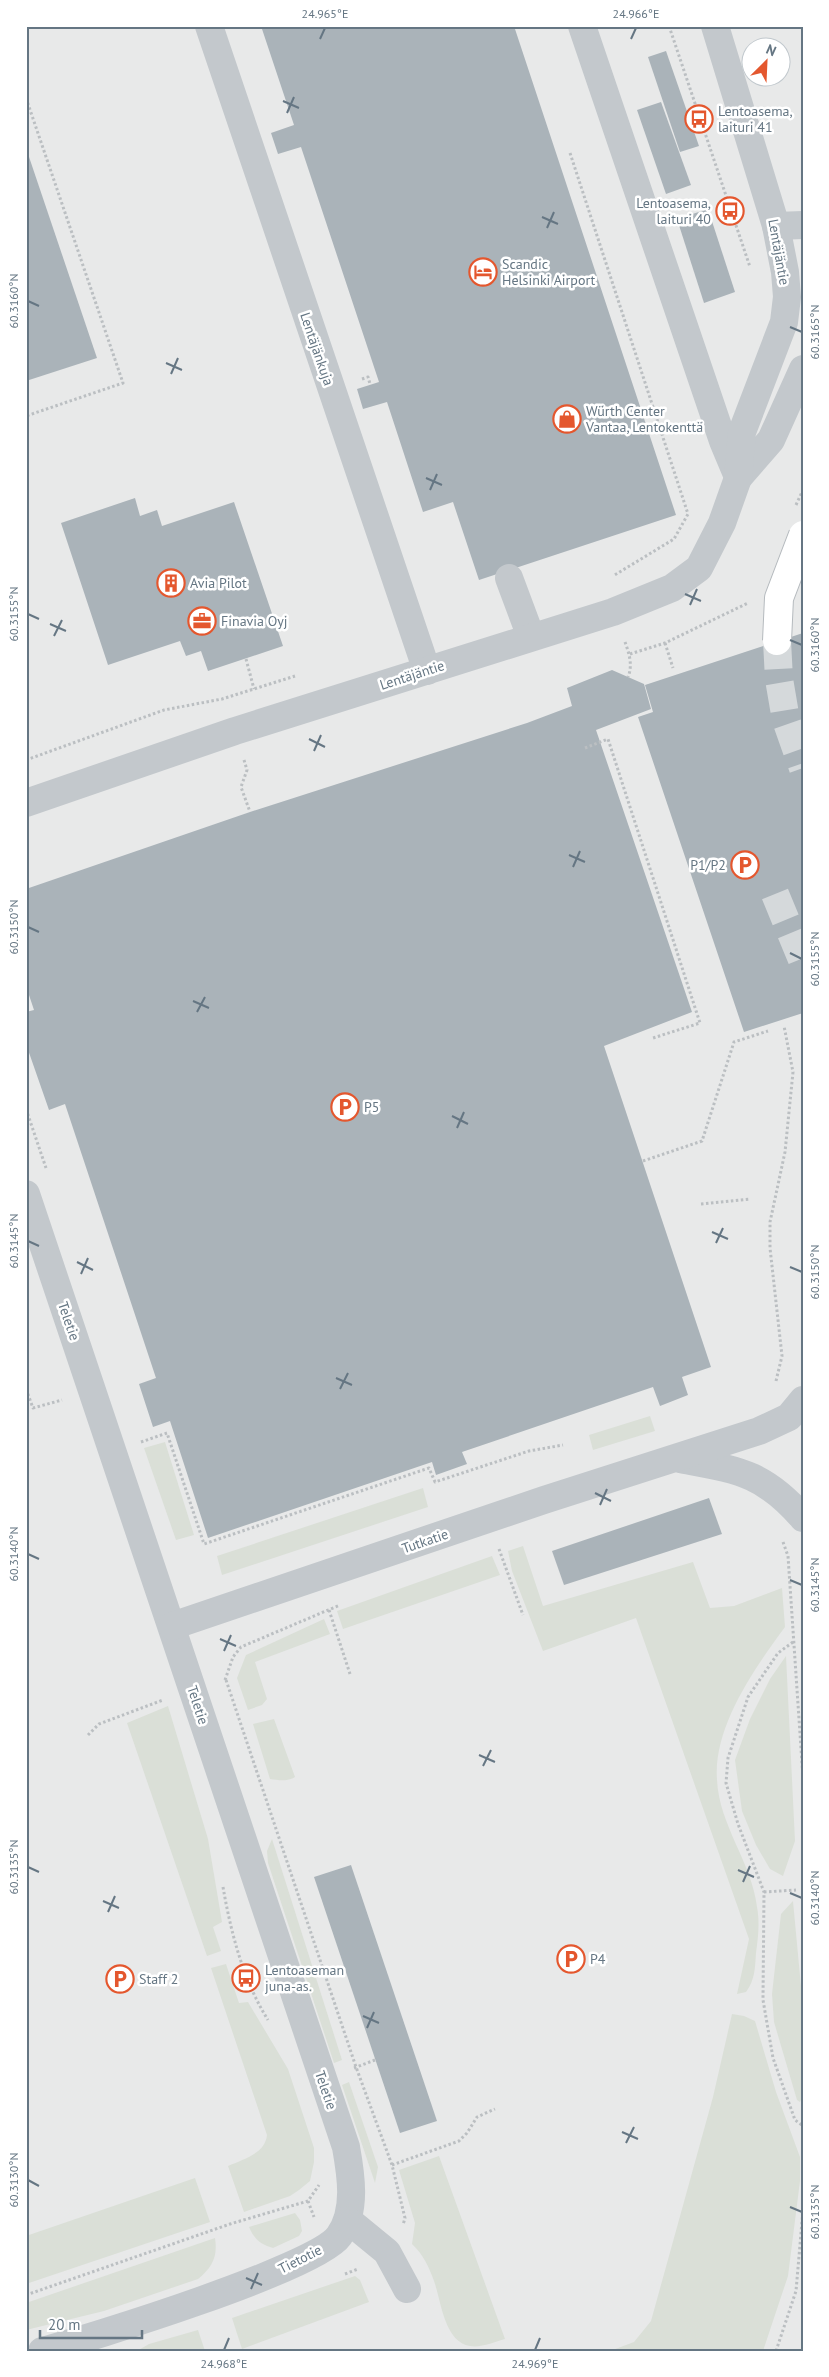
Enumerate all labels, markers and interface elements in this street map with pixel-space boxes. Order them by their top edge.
text: 24.965°E [302,6,348,21]
text: 24.966°E [613,6,659,21]
north arrow [742,38,792,88]
text: N [763,40,779,60]
place label: Lentoasema, laituri 41 [718,102,793,136]
bus stop icon: Lentoasema, laituri 41 [684,104,714,134]
place label: Lentoasema, laituri 40 [636,194,711,228]
bus stop icon: Lentoasema, laituri 40 [715,196,745,226]
street label: Lentäjäntie [764,218,794,286]
place label: Scandic Helsinki Airport [502,255,596,289]
hotel icon: Scandic Helsinki Airport [468,257,498,287]
text: 60.3160°N [6,274,21,328]
text: 60.3165°N [807,305,822,359]
street label: Lentäjänkuja [296,310,338,388]
place label: Würth Center Vantaa, Lentokenttä [585,402,703,436]
shop icon: Würth Center Vantaa, Lentokenttä [552,404,582,434]
building icon: Avia Pilot [156,568,186,598]
place label: Avia Pilot [190,574,247,592]
text: 60.3155°N [6,587,21,641]
office icon: Finavia Oyj [187,606,217,636]
place label: Finavia Oyj [221,612,287,630]
text: 60.3160°N [807,618,822,672]
street label: Lentäjäntie [377,656,447,694]
parking icon: P1/P2 [730,850,760,880]
place label: P1/P2 [690,856,726,874]
text: 60.3150°N [6,900,21,954]
text: 60.3155°N [807,932,822,986]
parking icon: P5 [330,1092,360,1122]
place label: P5 [364,1098,379,1116]
text: 60.3145°N [6,1214,21,1268]
text: 60.3150°N [807,1245,822,1299]
street label: Teletie [54,1299,84,1343]
street label: Tutkatie [399,1525,451,1557]
text: 60.3140°N [6,1527,21,1581]
text: 60.3145°N [807,1558,822,1612]
street label: Teletie [183,1683,213,1727]
text: 60.3135°N [6,1840,21,1894]
text: 60.3140°N [807,1871,822,1925]
parking icon: P4 [556,1944,586,1974]
place label: P4 [590,1950,606,1968]
place label: Lentoaseman juna-as. [265,1961,344,1995]
bus stop icon: Lentoaseman juna-as. [231,1963,261,1993]
parking icon: Staff 2 [105,1964,135,1994]
place label: Staff 2 [139,1970,178,1988]
street label: Teletie [311,2068,341,2112]
text: 60.3130°N [6,2153,21,2207]
text: 60.3135°N [807,2185,822,2239]
street label: Tietotie [275,2240,325,2278]
scale bar [40,2307,142,2339]
text: 20 m [48,2315,81,2334]
text: 24.968°E [201,2356,247,2371]
text: 24.969°E [512,2356,558,2371]

